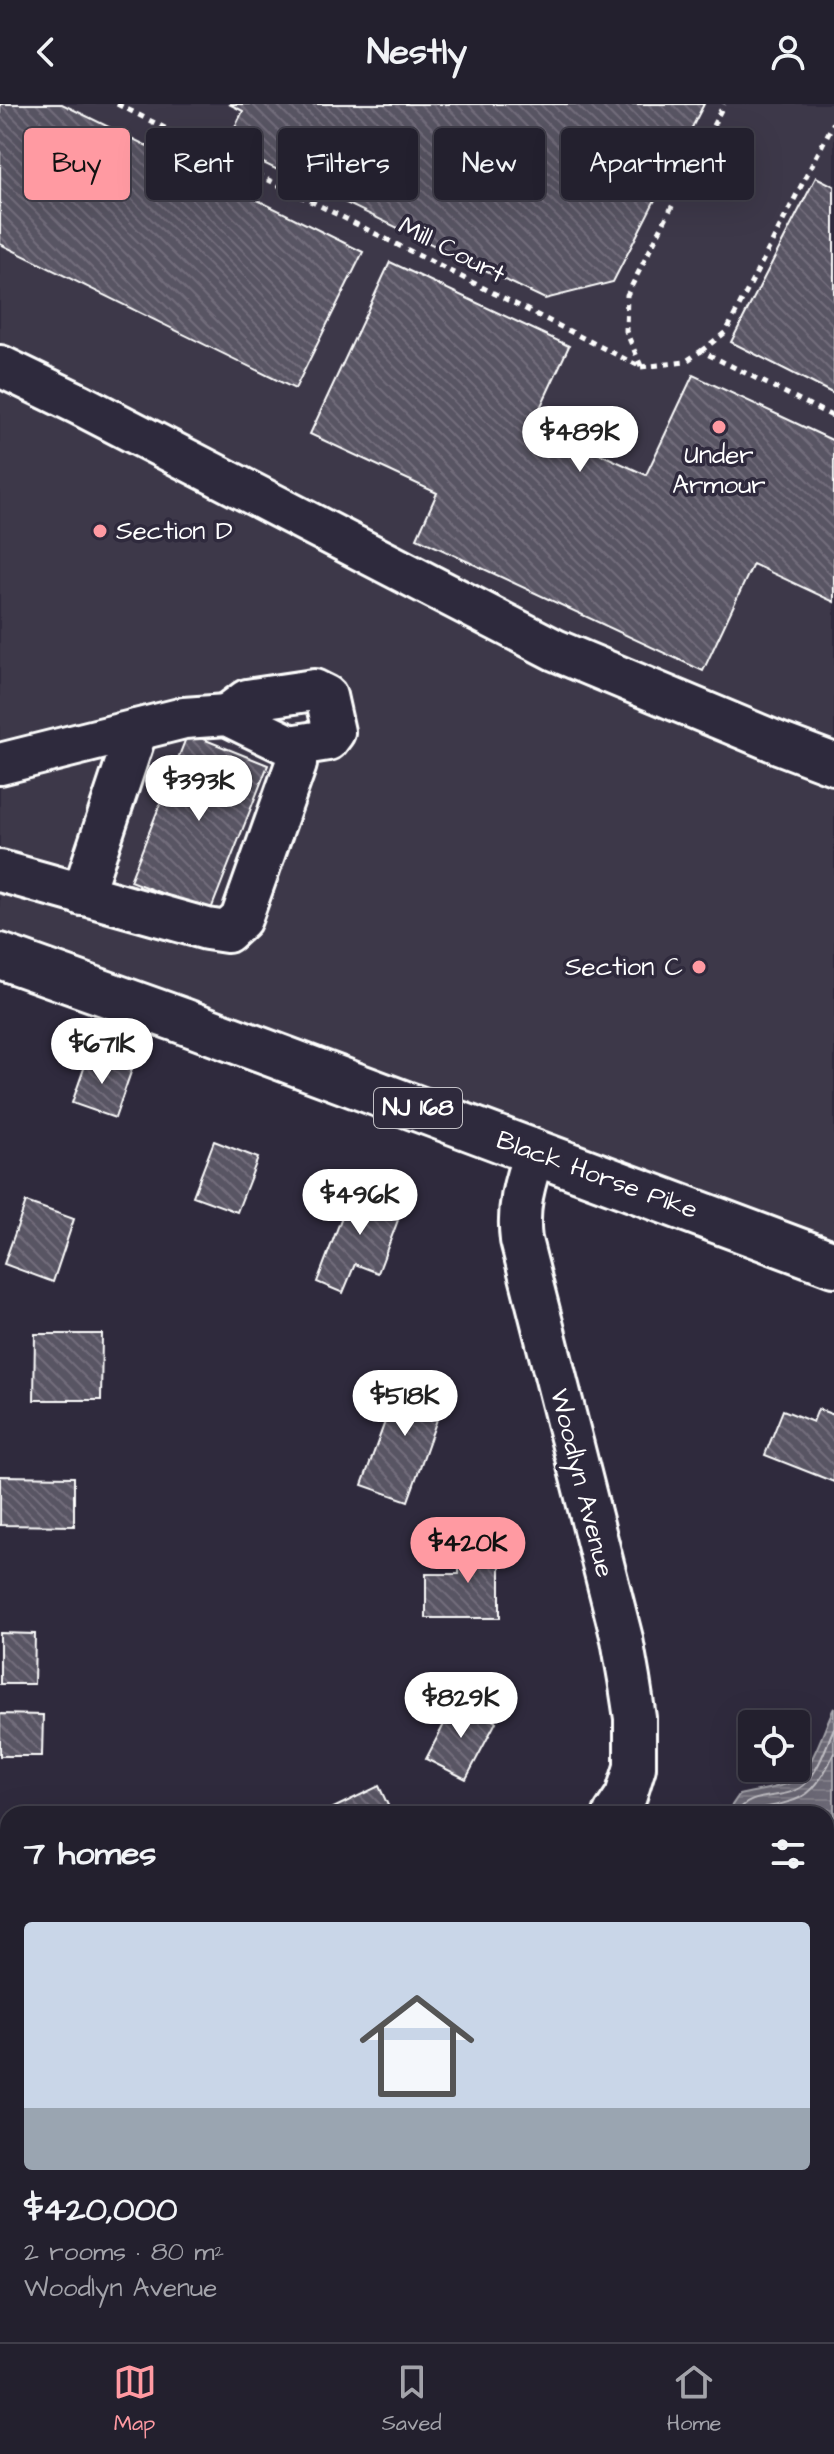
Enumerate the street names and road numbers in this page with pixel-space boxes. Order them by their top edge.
street label: Mill Court [393,208,512,292]
road number: NJ 168 [374,1088,462,1128]
street label: Black Horse Pike [492,1122,702,1228]
street label: Woodlyn Avenue [539,1385,623,1582]

